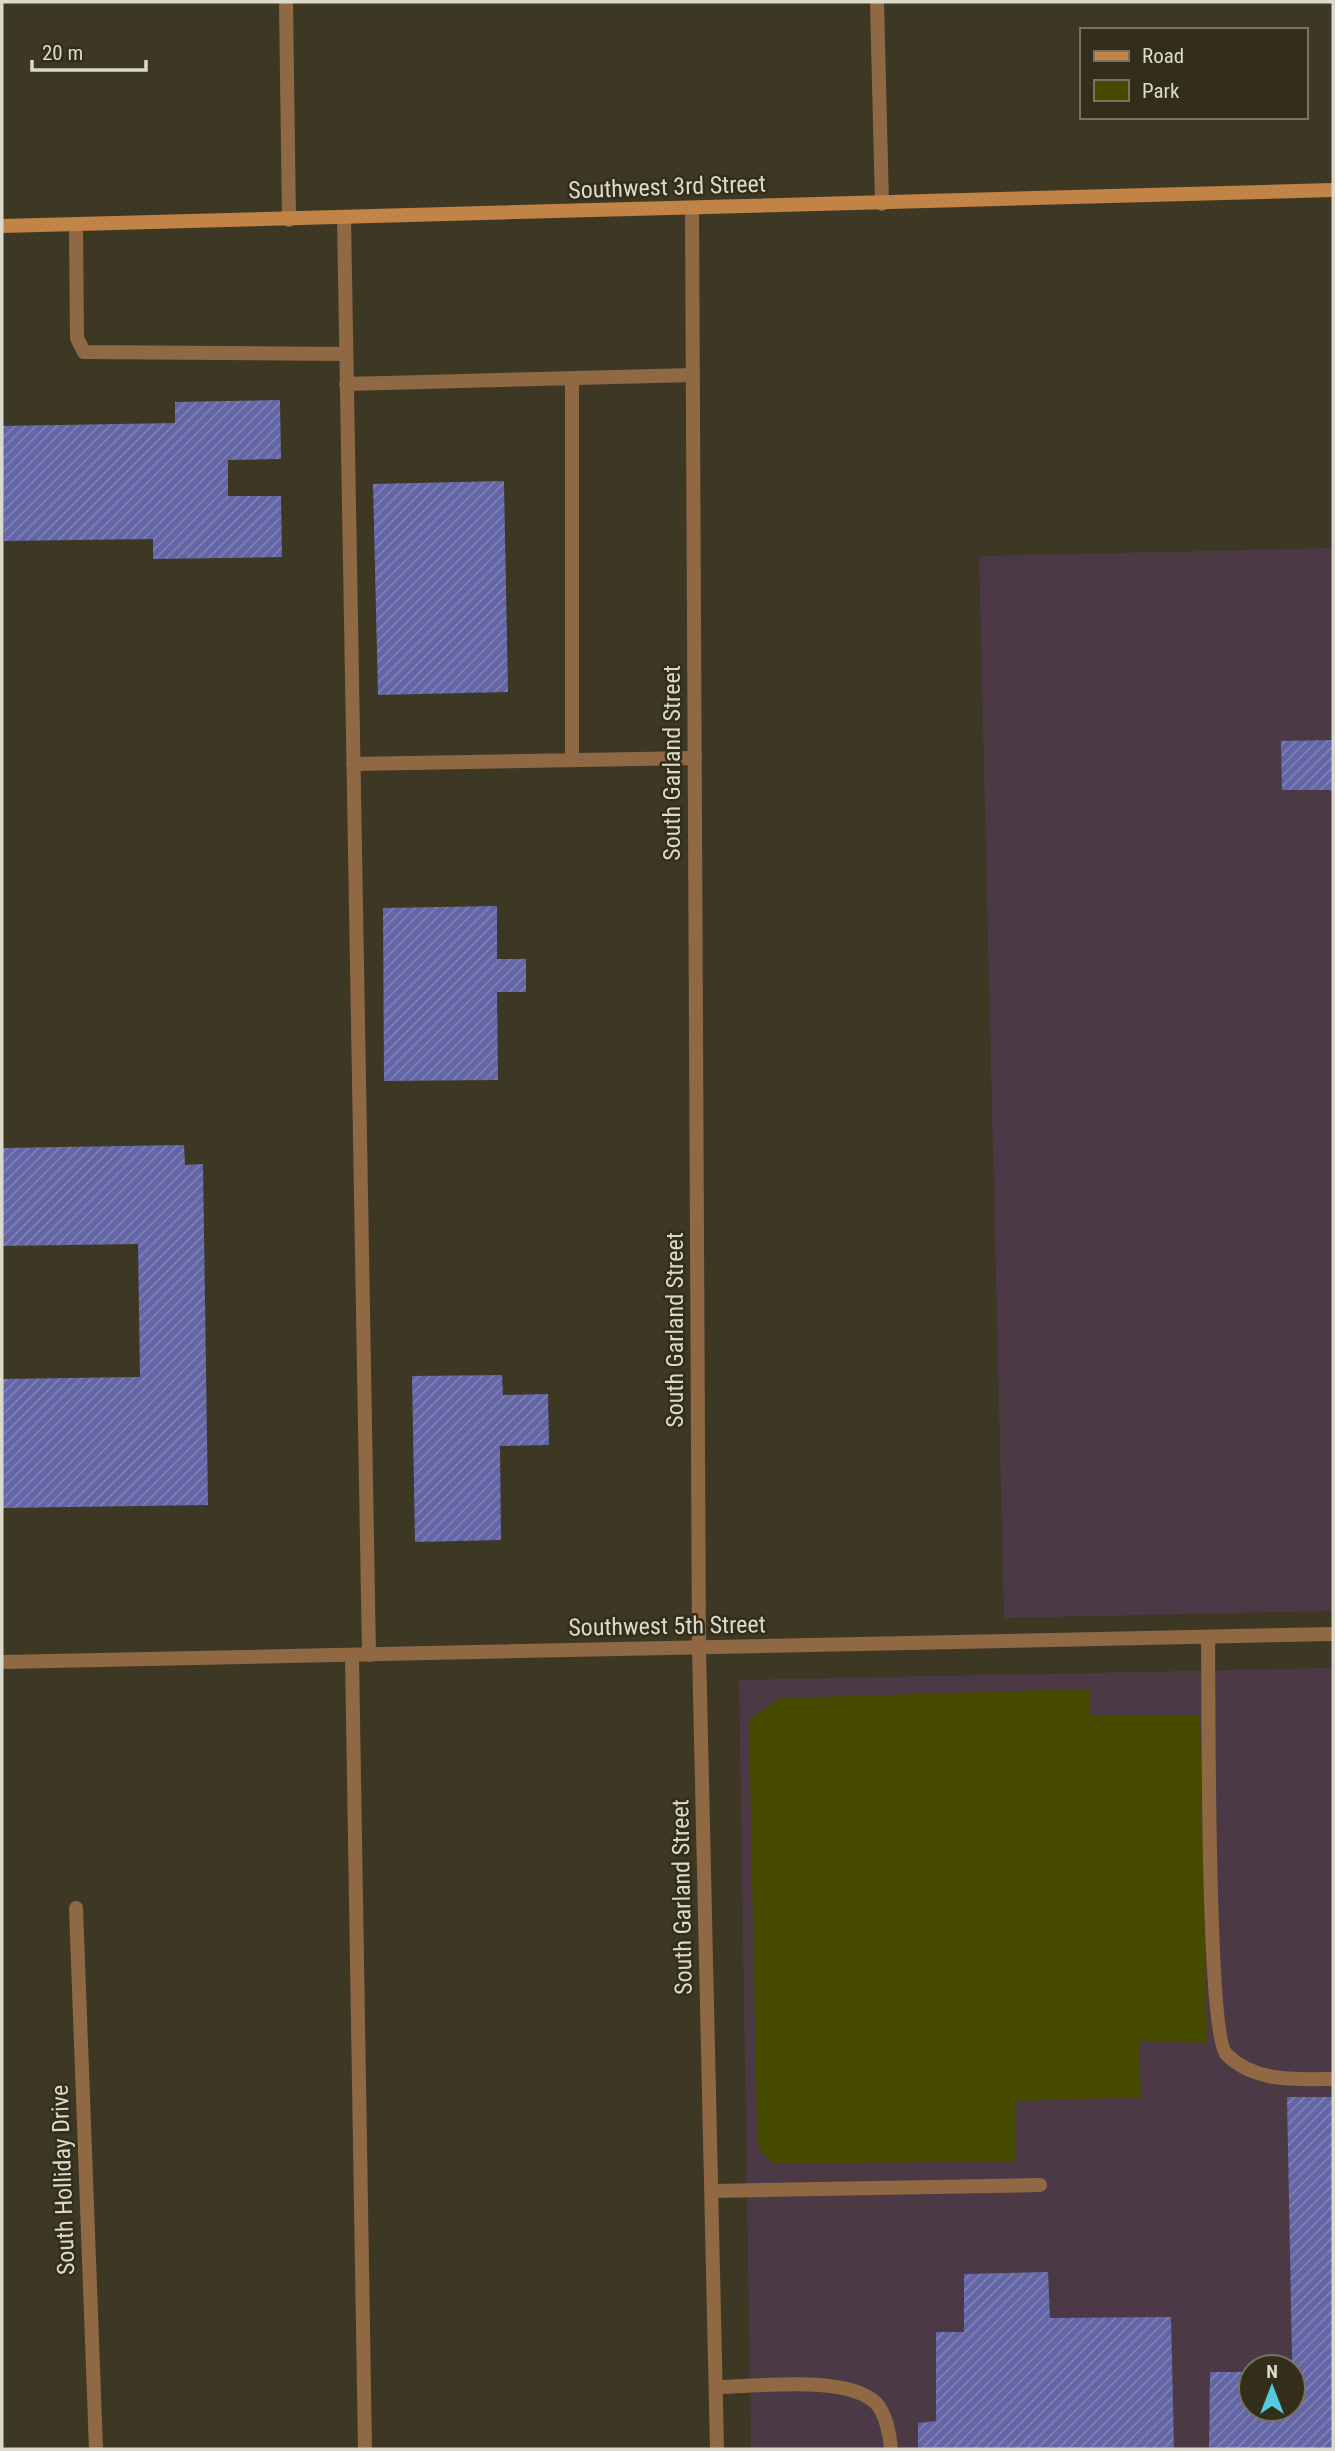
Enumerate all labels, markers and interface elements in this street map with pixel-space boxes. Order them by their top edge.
scale bar [32,28,145,72]
legend [1080,28,1307,119]
text: 20 m [42,41,83,65]
text: Road [1142,44,1184,68]
text: Park [1142,79,1180,103]
street label: Southwest 3rd Street [568,170,766,204]
street label: South Garland Street [658,665,686,861]
street label: South Garland Street [661,1232,689,1428]
street label: Southwest 5th Street [568,1610,766,1642]
street label: South Garland Street [666,1799,698,1995]
street label: South Holliday Drive [46,2084,80,2276]
north arrow [1237,2353,1307,2423]
text: N [1266,2360,1278,2383]

